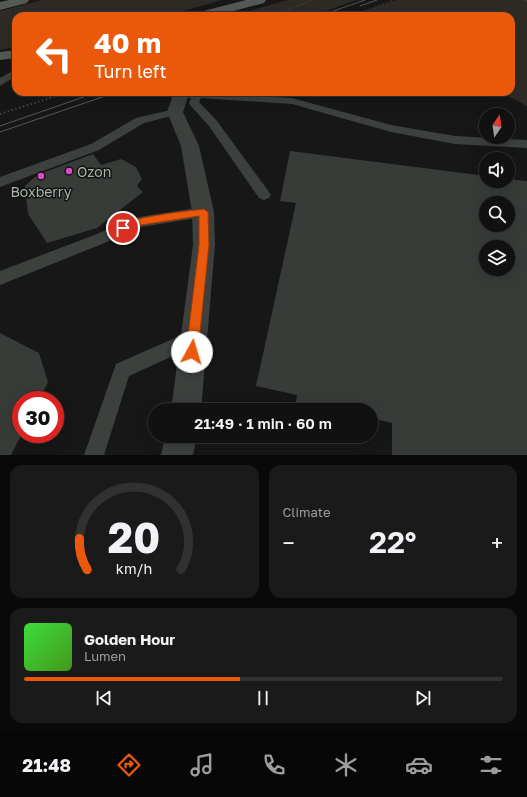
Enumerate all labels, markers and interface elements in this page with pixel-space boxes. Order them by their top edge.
text: 40 m [94,26,161,59]
icon: left [28,28,80,80]
text: Turn left [94,60,167,82]
north arrow [479,108,515,144]
map controls [479,108,515,276]
button: sound [479,152,515,188]
place label: Ozon [77,163,111,180]
marker: Ozon [64,166,74,176]
marker: Boxberry [36,171,46,181]
place label: Boxberry [10,183,72,200]
button: search [479,196,515,232]
pin [106,211,140,245]
icon: arrive [112,217,134,239]
button: layers [479,240,515,276]
position arrow [171,331,213,373]
speed limit sign: 30 [12,391,64,443]
text: 21:49 · 1 min · 60 m [194,414,332,432]
text: Climate [283,504,330,520]
text: 20 [108,511,160,561]
text: 22° [369,524,417,560]
text: − [283,529,295,556]
text: + [491,529,503,556]
text: km/h [116,559,152,576]
text: Golden Hour [84,630,175,648]
text: Lumen [84,648,126,664]
icon: previous [93,687,115,709]
icon: pause [252,687,274,709]
icon: next [412,687,434,709]
icon: directions [115,751,143,779]
icon: music [188,751,216,779]
icon: phone [260,751,288,779]
icon: climate [332,751,360,779]
icon: car [405,751,433,779]
icon: filters [477,751,505,779]
text: 21:48 [22,754,71,776]

